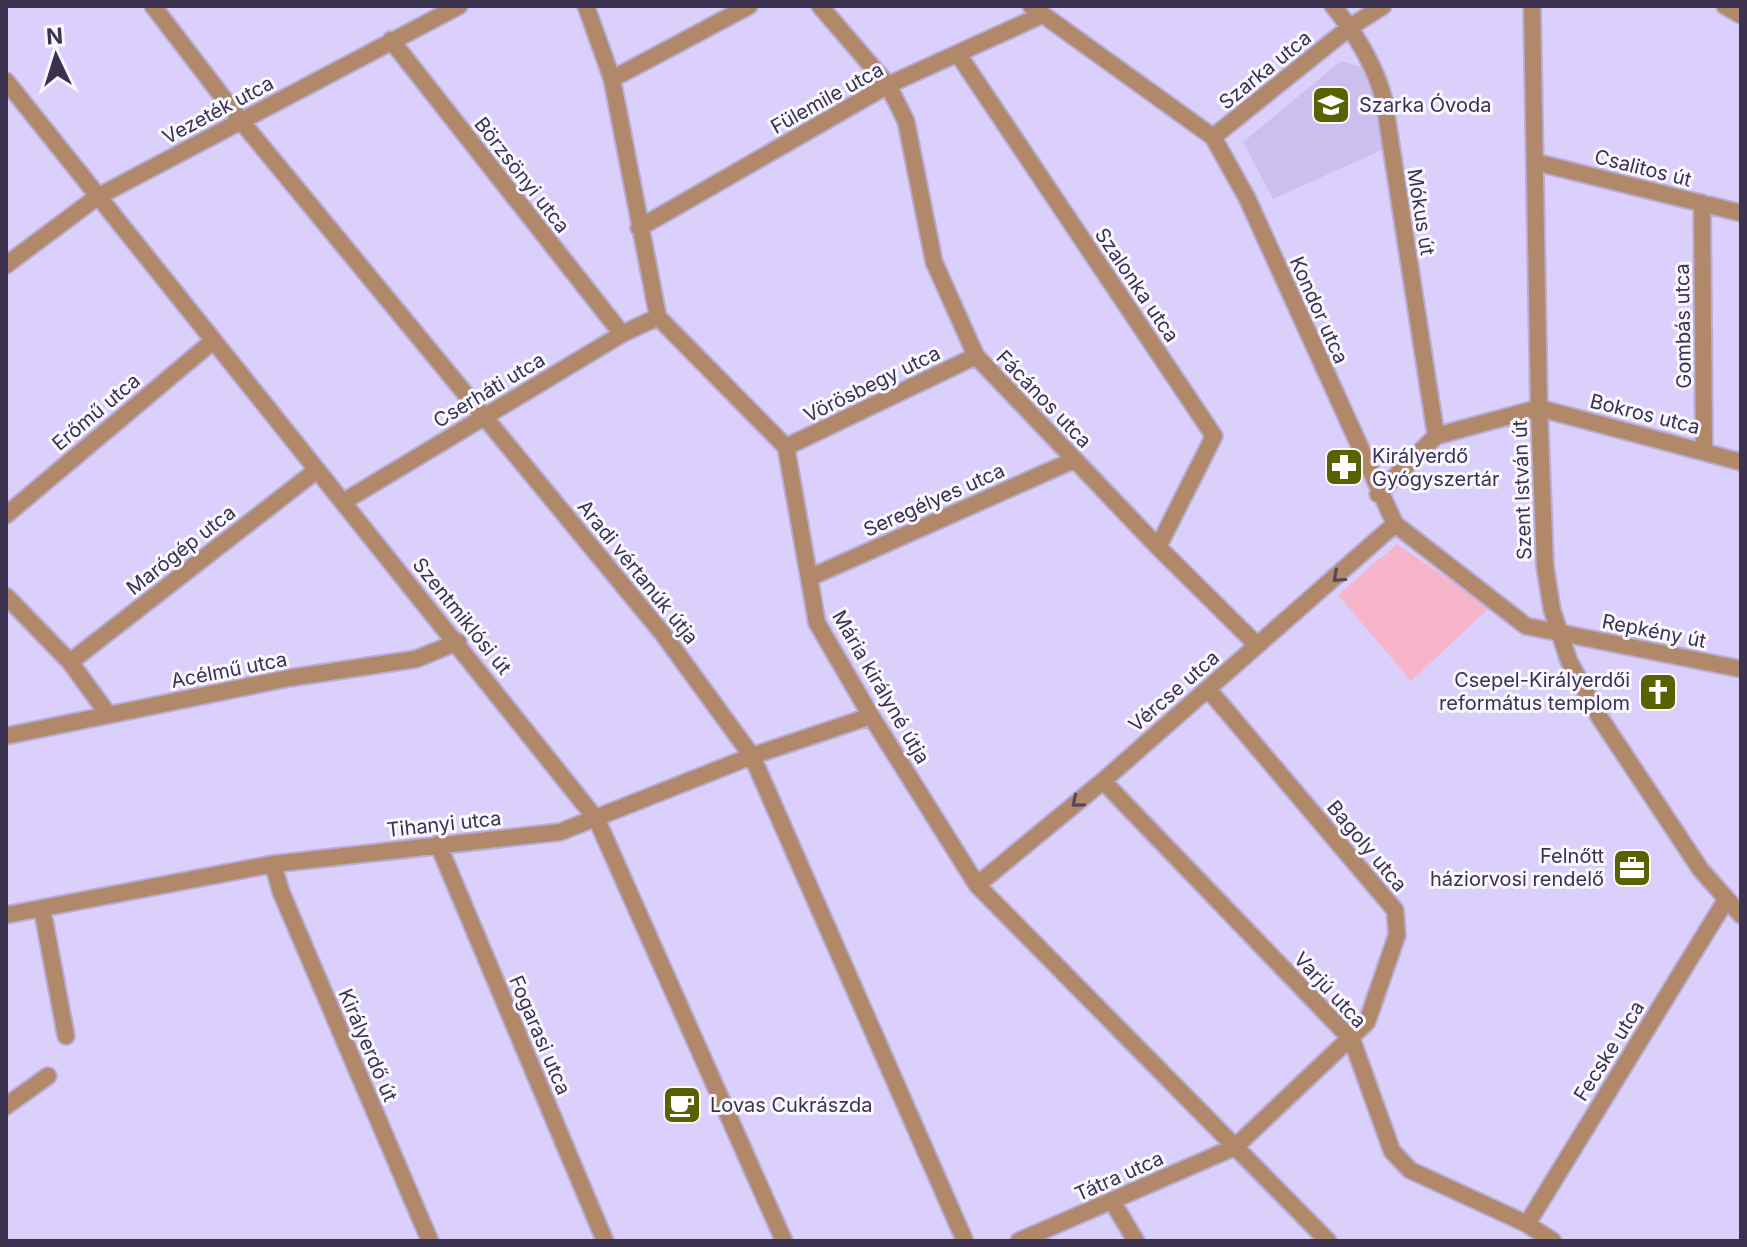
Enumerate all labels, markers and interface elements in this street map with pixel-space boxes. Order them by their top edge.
north arrow [16,16,96,96]
text: N [45,22,64,50]
street label: Szarka utca [1214,25,1316,115]
street label: Fülemile utca [767,57,887,139]
street label: Vezeték utca [158,71,278,149]
school or university icon: Szarka Óvoda [1310,84,1352,126]
place label: Szarka Óvoda [1359,92,1491,117]
street label: Börzsönyi utca [469,112,575,238]
street label: Csalitos út [1592,144,1694,192]
street label: Mókus út [1402,167,1440,257]
street label: Szalonka utca [1090,223,1184,347]
street label: Kondor utca [1285,253,1353,367]
street label: Gombás utca [1670,263,1696,389]
street label: Vörösbegy utca [800,341,944,427]
street label: Fácános utca [991,345,1097,453]
street label: Cserháti utca [429,347,549,433]
street label: Erőmű utca [47,368,145,456]
street label: Bokros utca [1588,389,1702,439]
street label: Szent István út [1508,419,1536,561]
place label: Királyerdő Gyógyszertár [1372,444,1500,491]
pharmacy icon: Királyerdő Gyógyszertár [1323,446,1365,488]
street label: Seregélyes utca [860,458,1008,542]
street label: Aradi vértanúk útja [573,495,703,649]
street label: Marógép utca [122,500,240,600]
street label: Szentmiklósi út [408,553,517,680]
one-way arrow [1332,568,1347,582]
street label: Mária királyné útja [827,606,935,768]
street label: Repkény út [1600,609,1708,653]
street label: Vércse utca [1124,645,1224,737]
street label: Acélmű utca [169,647,289,693]
place label: Csepel-Királyerdői református templom [1439,668,1630,715]
church icon: Csepel-Királyerdői református templom [1637,671,1679,713]
one-way arrow [1072,792,1087,807]
street label: Bagoly utca [1322,796,1412,896]
street label: Tihanyi utca [386,806,502,842]
place label: Felnőtt háziorvosi rendelő [1430,844,1604,891]
office icon: Felnőtt háziorvosi rendelő [1611,847,1653,889]
street label: Varjú utca [1289,947,1371,1033]
street label: Fogarasi utca [504,972,576,1098]
street label: Királyerdő út [333,985,403,1105]
street label: Fecske utca [1569,997,1649,1105]
cafe icon: Lovas Cukrászda [661,1084,703,1126]
place label: Lovas Cukrászda [710,1093,872,1117]
street label: Tátra utca [1071,1146,1167,1206]

